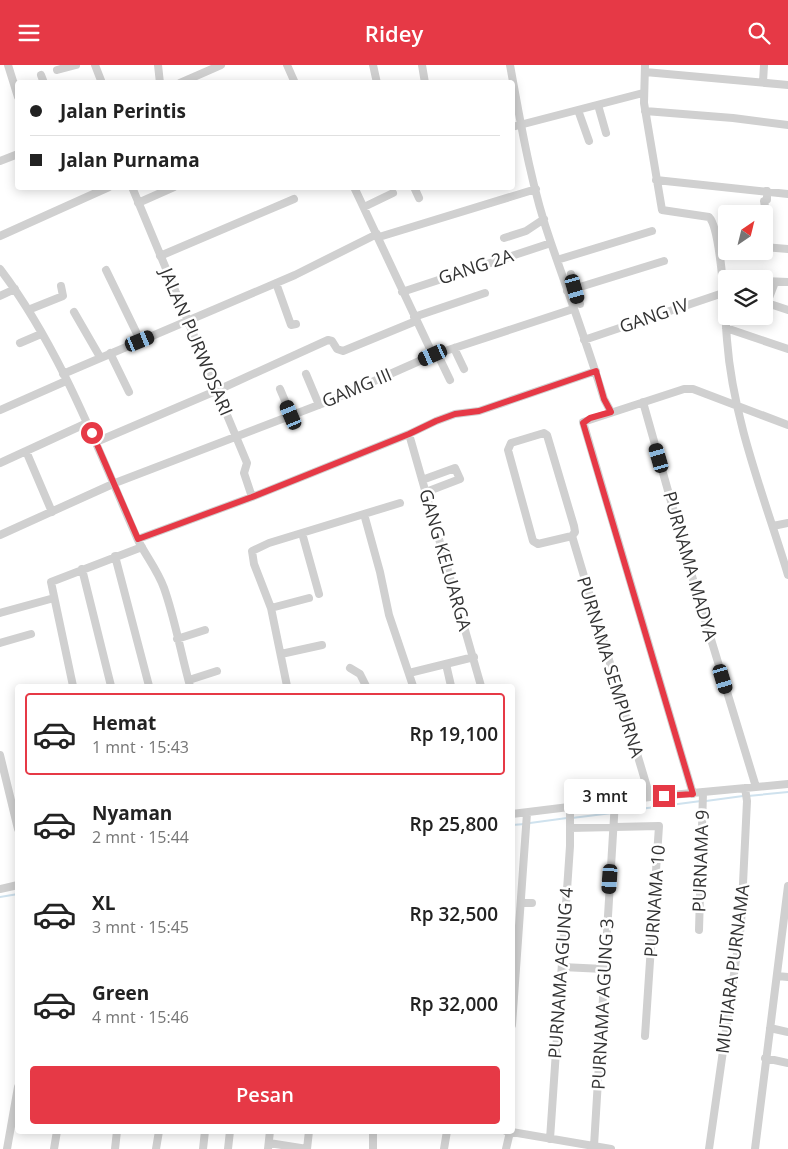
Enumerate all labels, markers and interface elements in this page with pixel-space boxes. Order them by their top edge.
text: Ridey [365,18,423,48]
icon: menu [15,19,43,47]
icon: search [745,19,773,47]
text: Jalan Perintis [60,98,186,124]
text: Jalan Purnama [60,147,200,173]
north arrow [718,205,772,260]
map controls [718,205,773,325]
street label: GANG 2A [435,242,517,289]
street label: JALAN PURWOSARI [154,262,239,419]
button: layers [718,270,773,325]
car [563,273,586,305]
street label: GANG IV [616,292,692,338]
car [123,328,156,354]
car [416,342,449,368]
street label: GAMG III [318,362,395,412]
car [278,398,303,432]
route start [81,422,103,444]
car [647,442,670,474]
street label: GANG KELUARGA [414,486,478,634]
street label: PURNAMA MADYA [658,488,724,644]
street label: PURNAMA SEMPURNA [572,573,650,761]
car [711,662,734,696]
text: Hemat [92,710,156,736]
icon: car [32,712,77,757]
text: Rp 19,100 [410,721,498,747]
text: 1 mnt · 15:43 [92,736,189,758]
callout: 3 mnt [564,779,646,813]
text: 3 mnt [582,785,628,807]
route end [653,785,675,807]
text: Nyaman [92,800,172,826]
icon: car [32,802,77,847]
street label: PURNAMA 9 [686,809,714,913]
text: Rp 25,800 [410,811,498,837]
text: 2 mnt · 15:44 [92,826,189,848]
street label: PURNAMA 10 [638,844,670,958]
car [601,864,618,894]
street label: MUTIARA PURNAMA [710,882,754,1055]
street label: PURNAMA AGUNG 4 [542,887,578,1059]
text: XL [92,890,115,916]
icon: car [32,892,77,937]
text: Rp 32,500 [410,901,498,927]
text: 3 mnt · 15:45 [92,916,189,938]
street label: PURNAMA AGUNG 3 [586,918,618,1090]
text: Green [92,980,149,1006]
icon: car [32,982,77,1027]
text: Rp 32,000 [410,991,498,1017]
text: 4 mnt · 15:46 [92,1006,189,1028]
button: Pesan [30,1066,500,1124]

